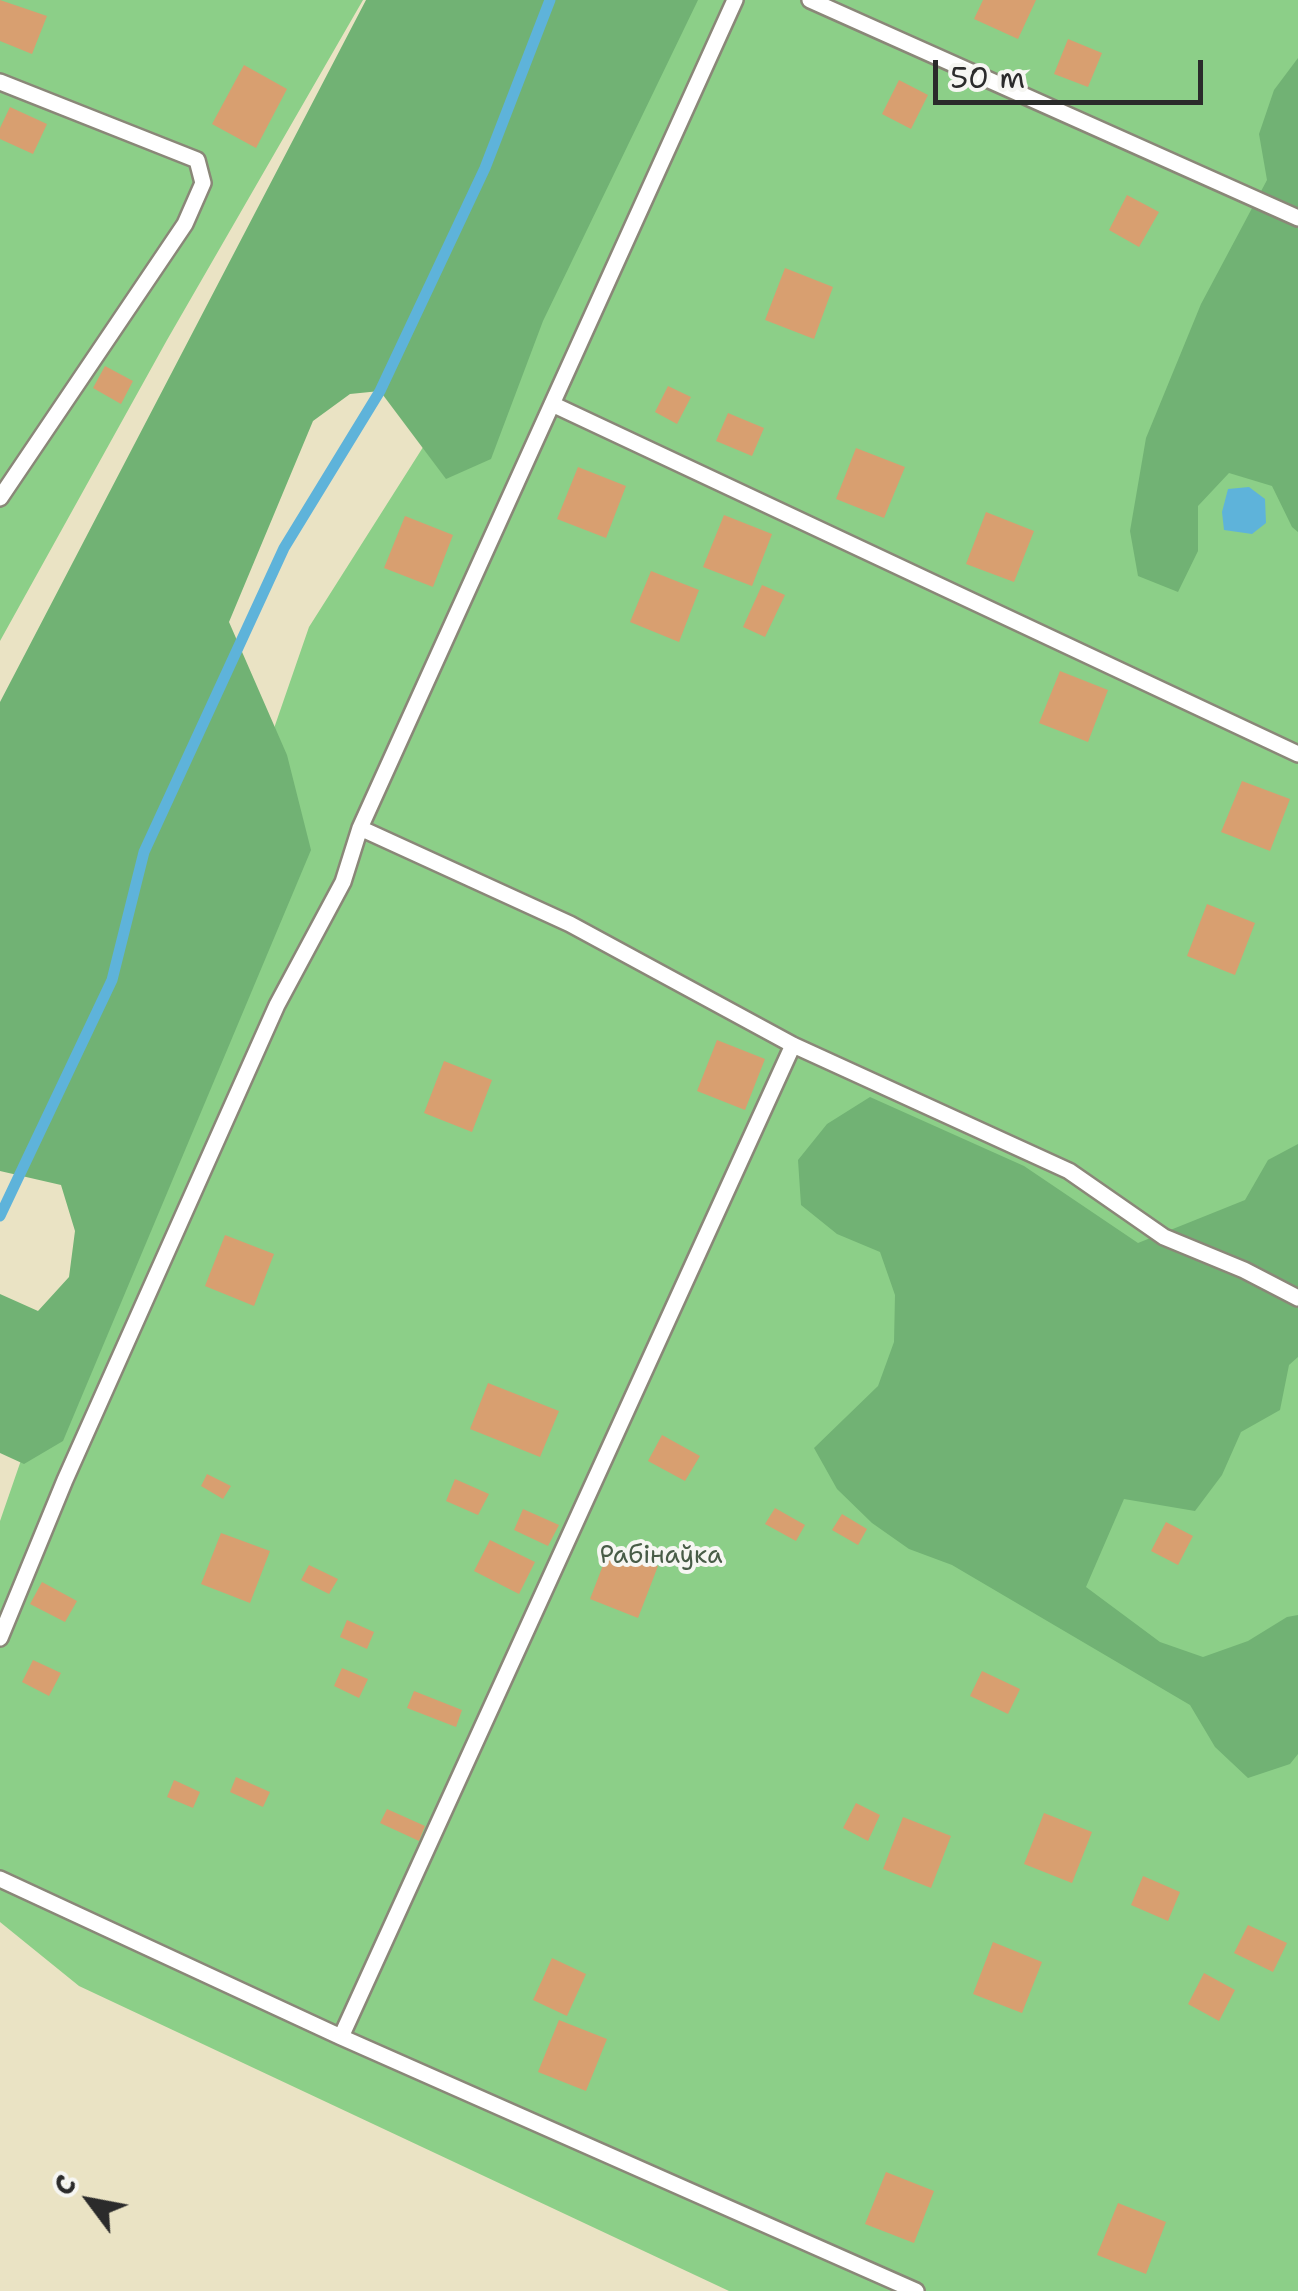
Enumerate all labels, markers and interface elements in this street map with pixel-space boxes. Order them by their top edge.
scale bar [938,40,1208,102]
text: 50 m [950,57,1025,98]
park label: Рабінаўка [599,1541,723,1571]
north arrow [40,2151,140,2251]
text: С [44,2168,85,2202]

